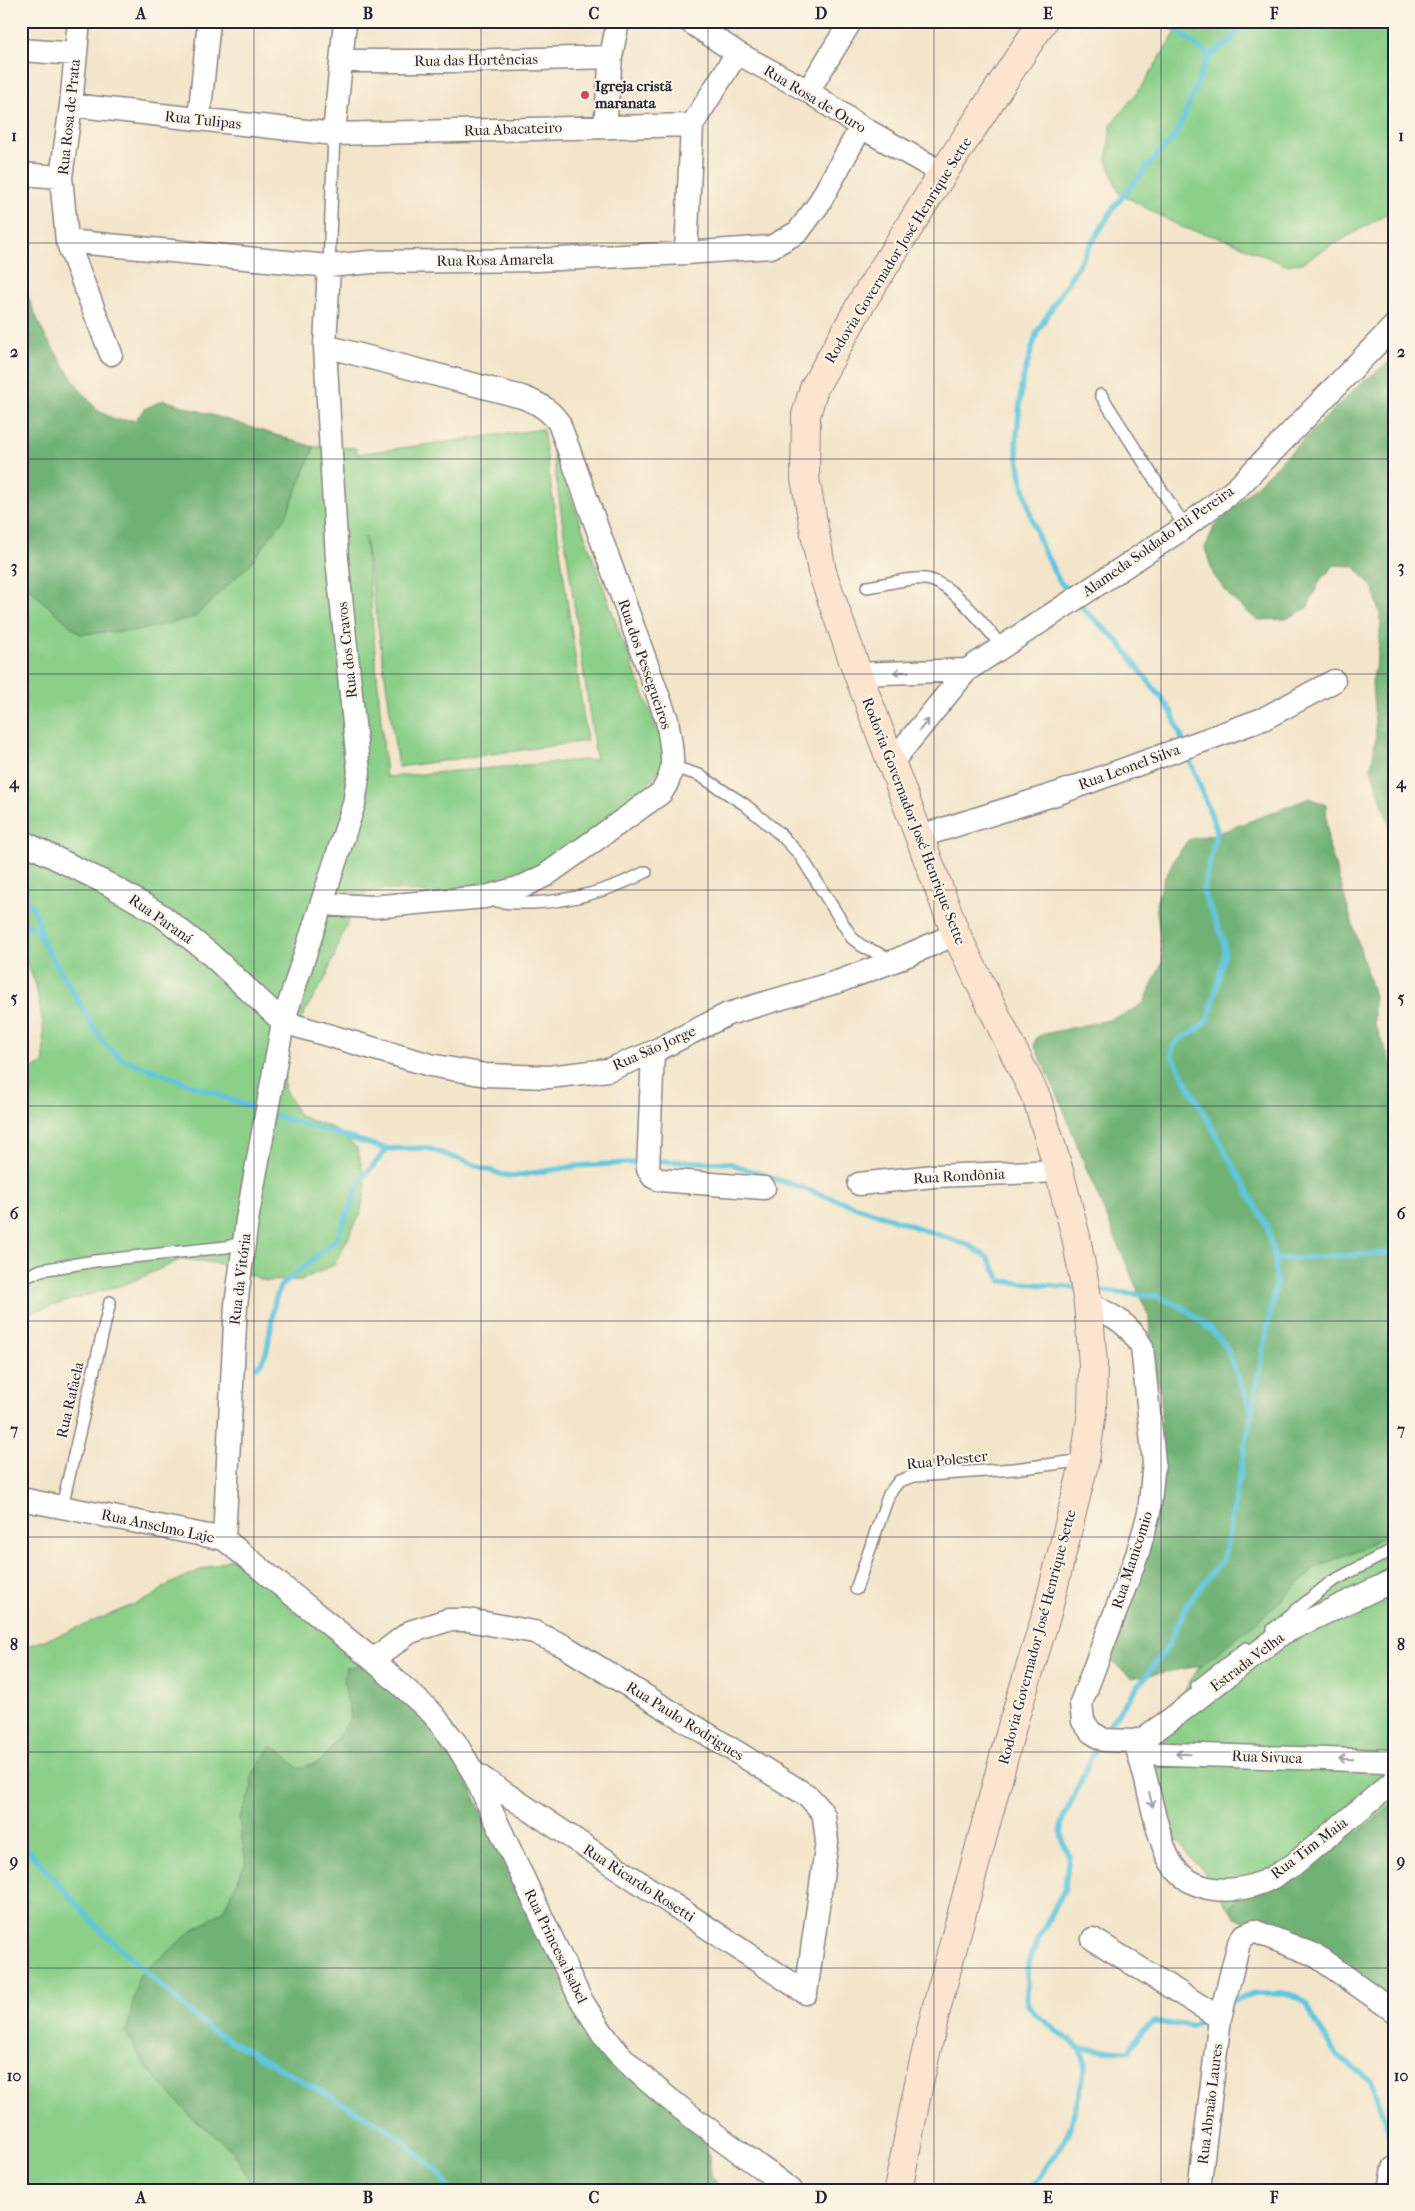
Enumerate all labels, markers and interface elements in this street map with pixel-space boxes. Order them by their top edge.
text: A [135,4,147,23]
text: B [363,4,373,23]
text: C [589,4,600,23]
text: D [815,4,827,23]
text: E [1043,4,1053,23]
text: F [1269,4,1279,23]
street label: Rua das Hortências [414,50,538,70]
street label: Rua Rosa de Prata [54,57,84,176]
street label: Rua Rosa de Ouro [761,61,870,137]
place label: Igreja cristã maranata [594,77,673,112]
marker: Igreja cristã maranata [579,89,591,101]
street label: Rua Tulipas [164,107,243,133]
street label: Rua Abacateiro [463,118,563,140]
text: 1 [11,126,17,145]
text: 1 [1398,126,1404,145]
street label: Rodovia Governador José Henrique Sette [821,133,976,367]
street label: Rua Rosa Amarela [436,250,555,270]
text: 2 [10,342,18,361]
text: 2 [1397,342,1405,361]
street label: Alameda Soldado Eli Pereira [1078,481,1238,601]
text: 3 [11,557,17,577]
text: 3 [1398,557,1404,577]
street label: Rua dos Pessegueiros [614,597,676,732]
street label: Rua dos Cravos [333,600,361,699]
one-way arrow [893,668,909,677]
street label: Rodovia Governador José Henrique Sette [858,695,970,948]
one-way arrow [918,719,929,732]
street label: Rua Leonel Silva [1076,740,1183,794]
text: 4 [8,773,20,793]
text: 4 [1395,773,1407,793]
street label: Rua Paraná [125,890,197,948]
text: 5 [11,988,18,1007]
text: 5 [1398,988,1405,1007]
street label: Rua São Jorge [610,1021,699,1074]
street label: Rua Rondônia [913,1165,1006,1187]
text: 6 [10,1204,19,1223]
text: 6 [1397,1204,1406,1223]
street label: Rua da Vitória [225,1231,255,1326]
street label: Rua Rafaela [52,1359,88,1440]
text: 7 [9,1420,18,1439]
text: 7 [1396,1420,1405,1439]
street label: Rua Polester [905,1447,989,1473]
street label: Rua Anselmo Laje [100,1505,217,1547]
street label: Rodovia Governador José Henrique Sette [994,1507,1080,1767]
street label: Rua Manicomio [1108,1509,1156,1611]
street label: Estrada Velha [1207,1628,1288,1696]
text: 8 [10,1635,18,1654]
text: 8 [1397,1635,1405,1654]
street label: Rua Paulo Rodrigues [623,1678,748,1765]
street label: Rua Sivuca [1231,1747,1304,1767]
one-way arrow [1176,1750,1192,1759]
one-way arrow [1338,1755,1354,1764]
one-way arrow [1147,1792,1156,1808]
street label: Rua Tim Maia [1267,1813,1352,1883]
street label: Rua Ricardo Rosetti [580,1840,699,1926]
text: 9 [9,1851,18,1871]
text: 9 [1396,1851,1405,1871]
street label: Rua Princesa Isabel [520,1886,592,2006]
street label: Rua Abraão Laures [1194,2042,1226,2165]
text: 10 [7,2066,21,2085]
text: 10 [1394,2066,1408,2085]
text: A [135,2188,147,2207]
text: B [363,2188,373,2207]
text: C [589,2188,600,2207]
text: D [815,2188,827,2207]
text: E [1043,2188,1053,2207]
text: F [1269,2188,1279,2207]

